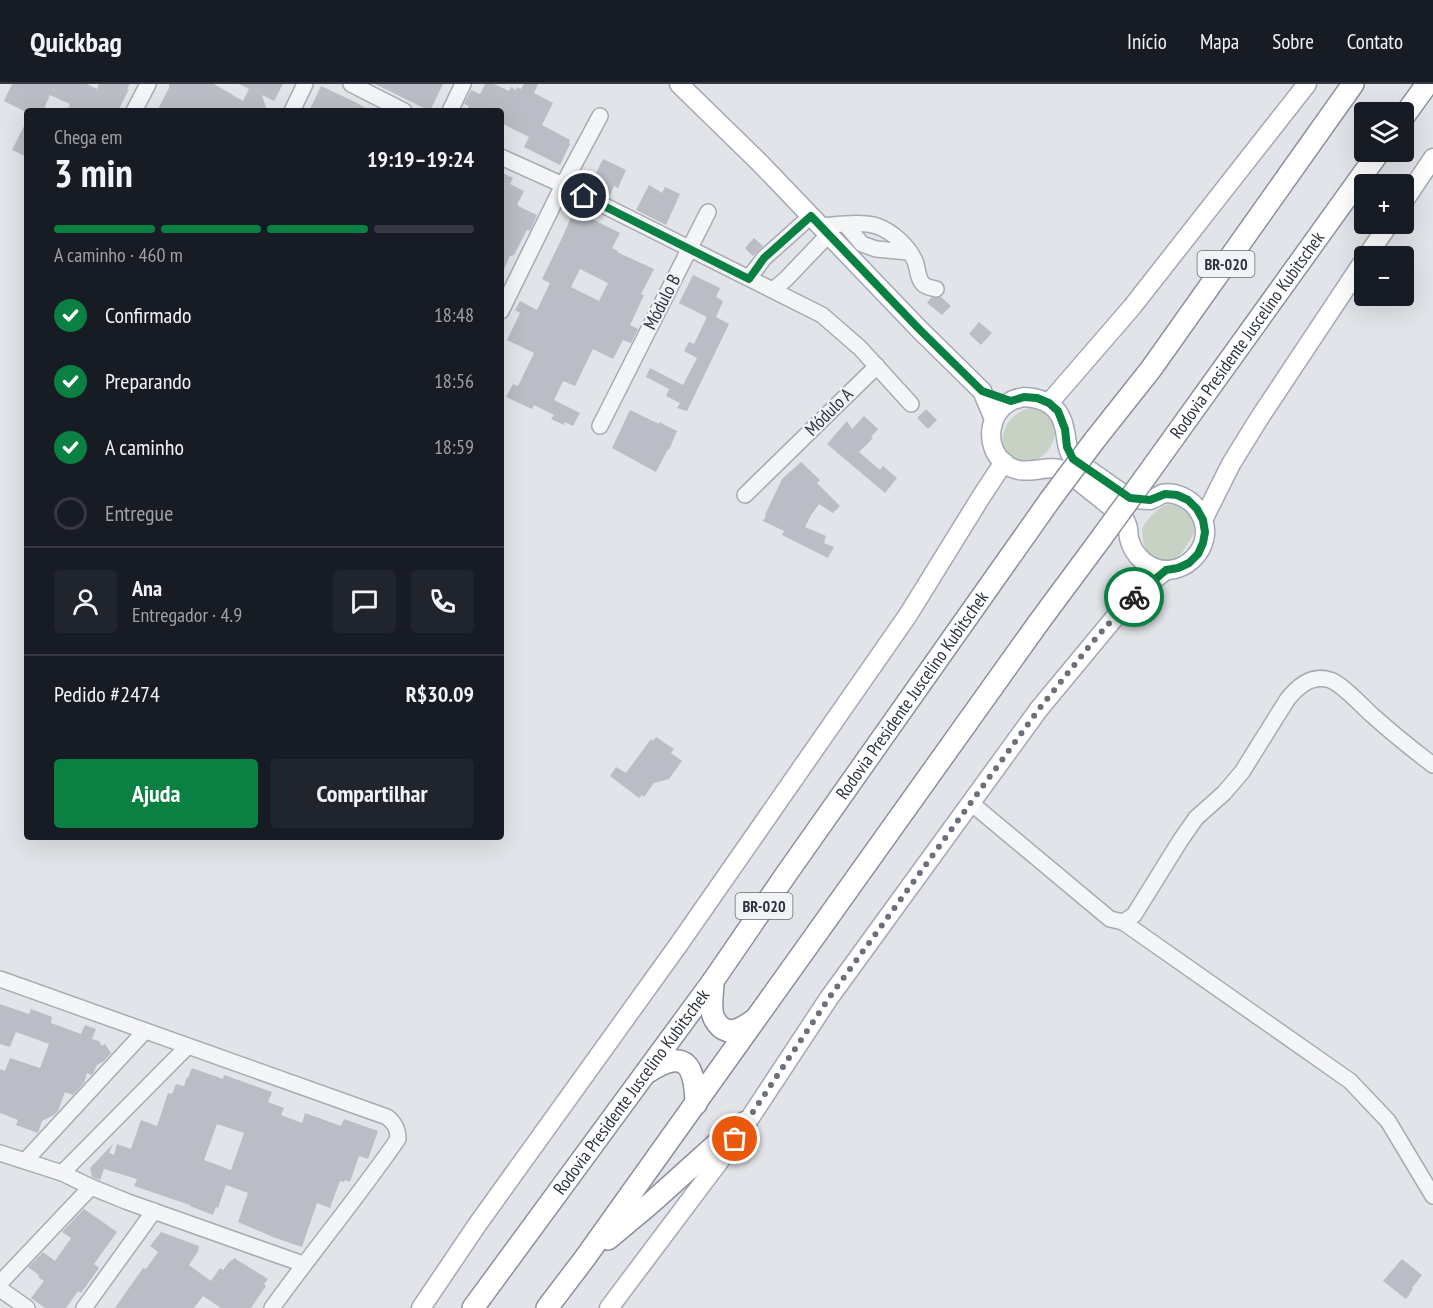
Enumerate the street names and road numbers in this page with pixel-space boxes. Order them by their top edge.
street label: Rodovia Presidente Juscelino Kubitschek [1165,227,1329,443]
road number: BR-020 [1198,251,1254,277]
street label: Módulo B [638,270,685,333]
street label: Módulo A [800,382,858,441]
street label: Rodovia Presidente Juscelino Kubitschek [831,586,993,804]
road number: BR-020 [736,893,792,919]
street label: Rodovia Presidente Juscelino Kubitschek [548,984,714,1199]

